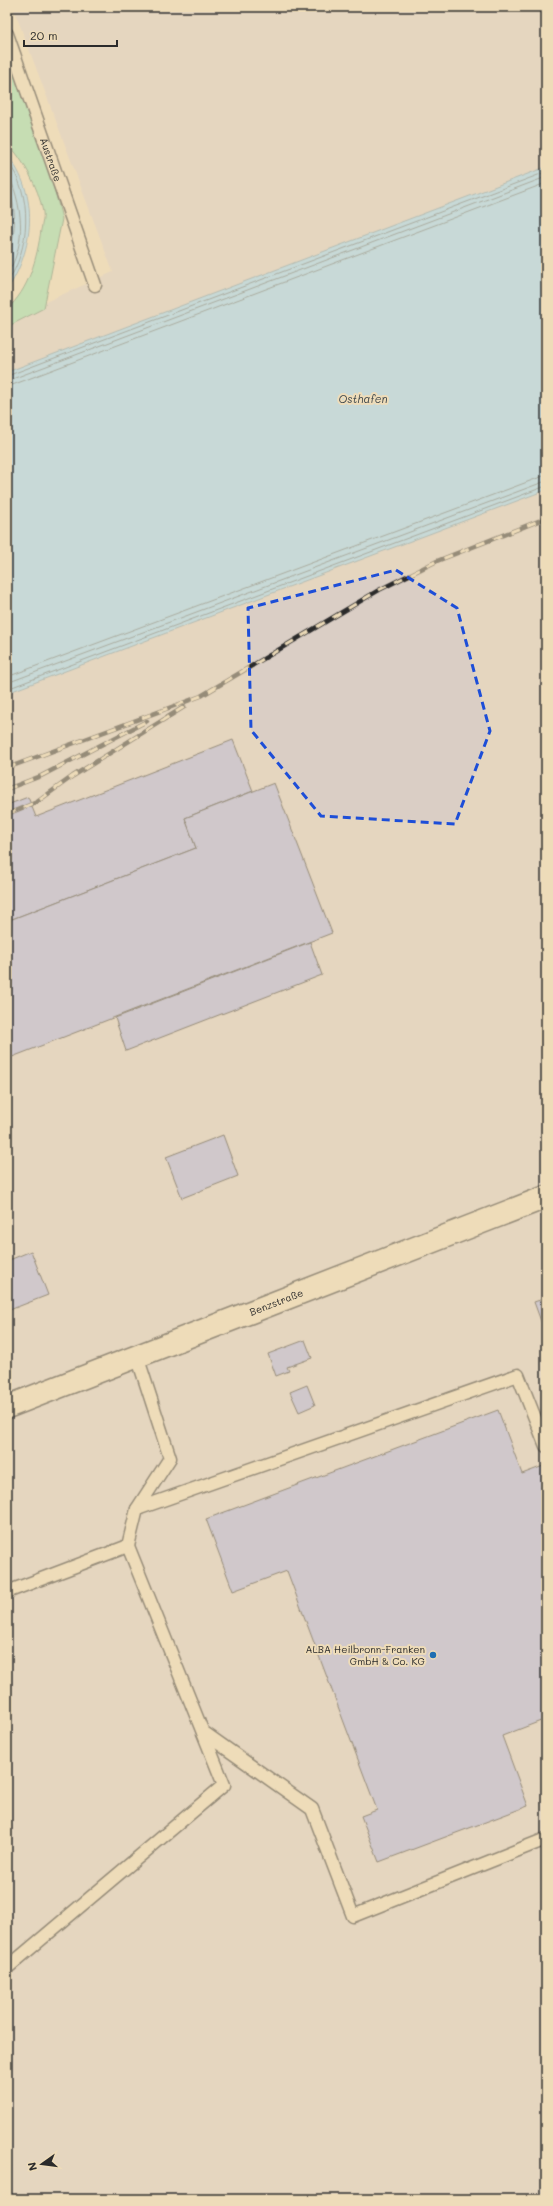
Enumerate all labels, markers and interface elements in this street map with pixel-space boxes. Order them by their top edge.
scale bar [24,22,117,48]
text: 20 m [30,27,58,43]
street label: Austraße [37,136,65,183]
water label: Osthafen [338,391,388,406]
street label: Benzstraße [247,1285,305,1319]
place label: ALBA Heilbronn-Franken GmbH & Co. KG [306,1642,426,1668]
marker: ALBA Heilbronn-Franken GmbH & Co. KG [428,1650,438,1660]
north arrow [22,2144,62,2184]
text: N [24,2161,40,2172]

